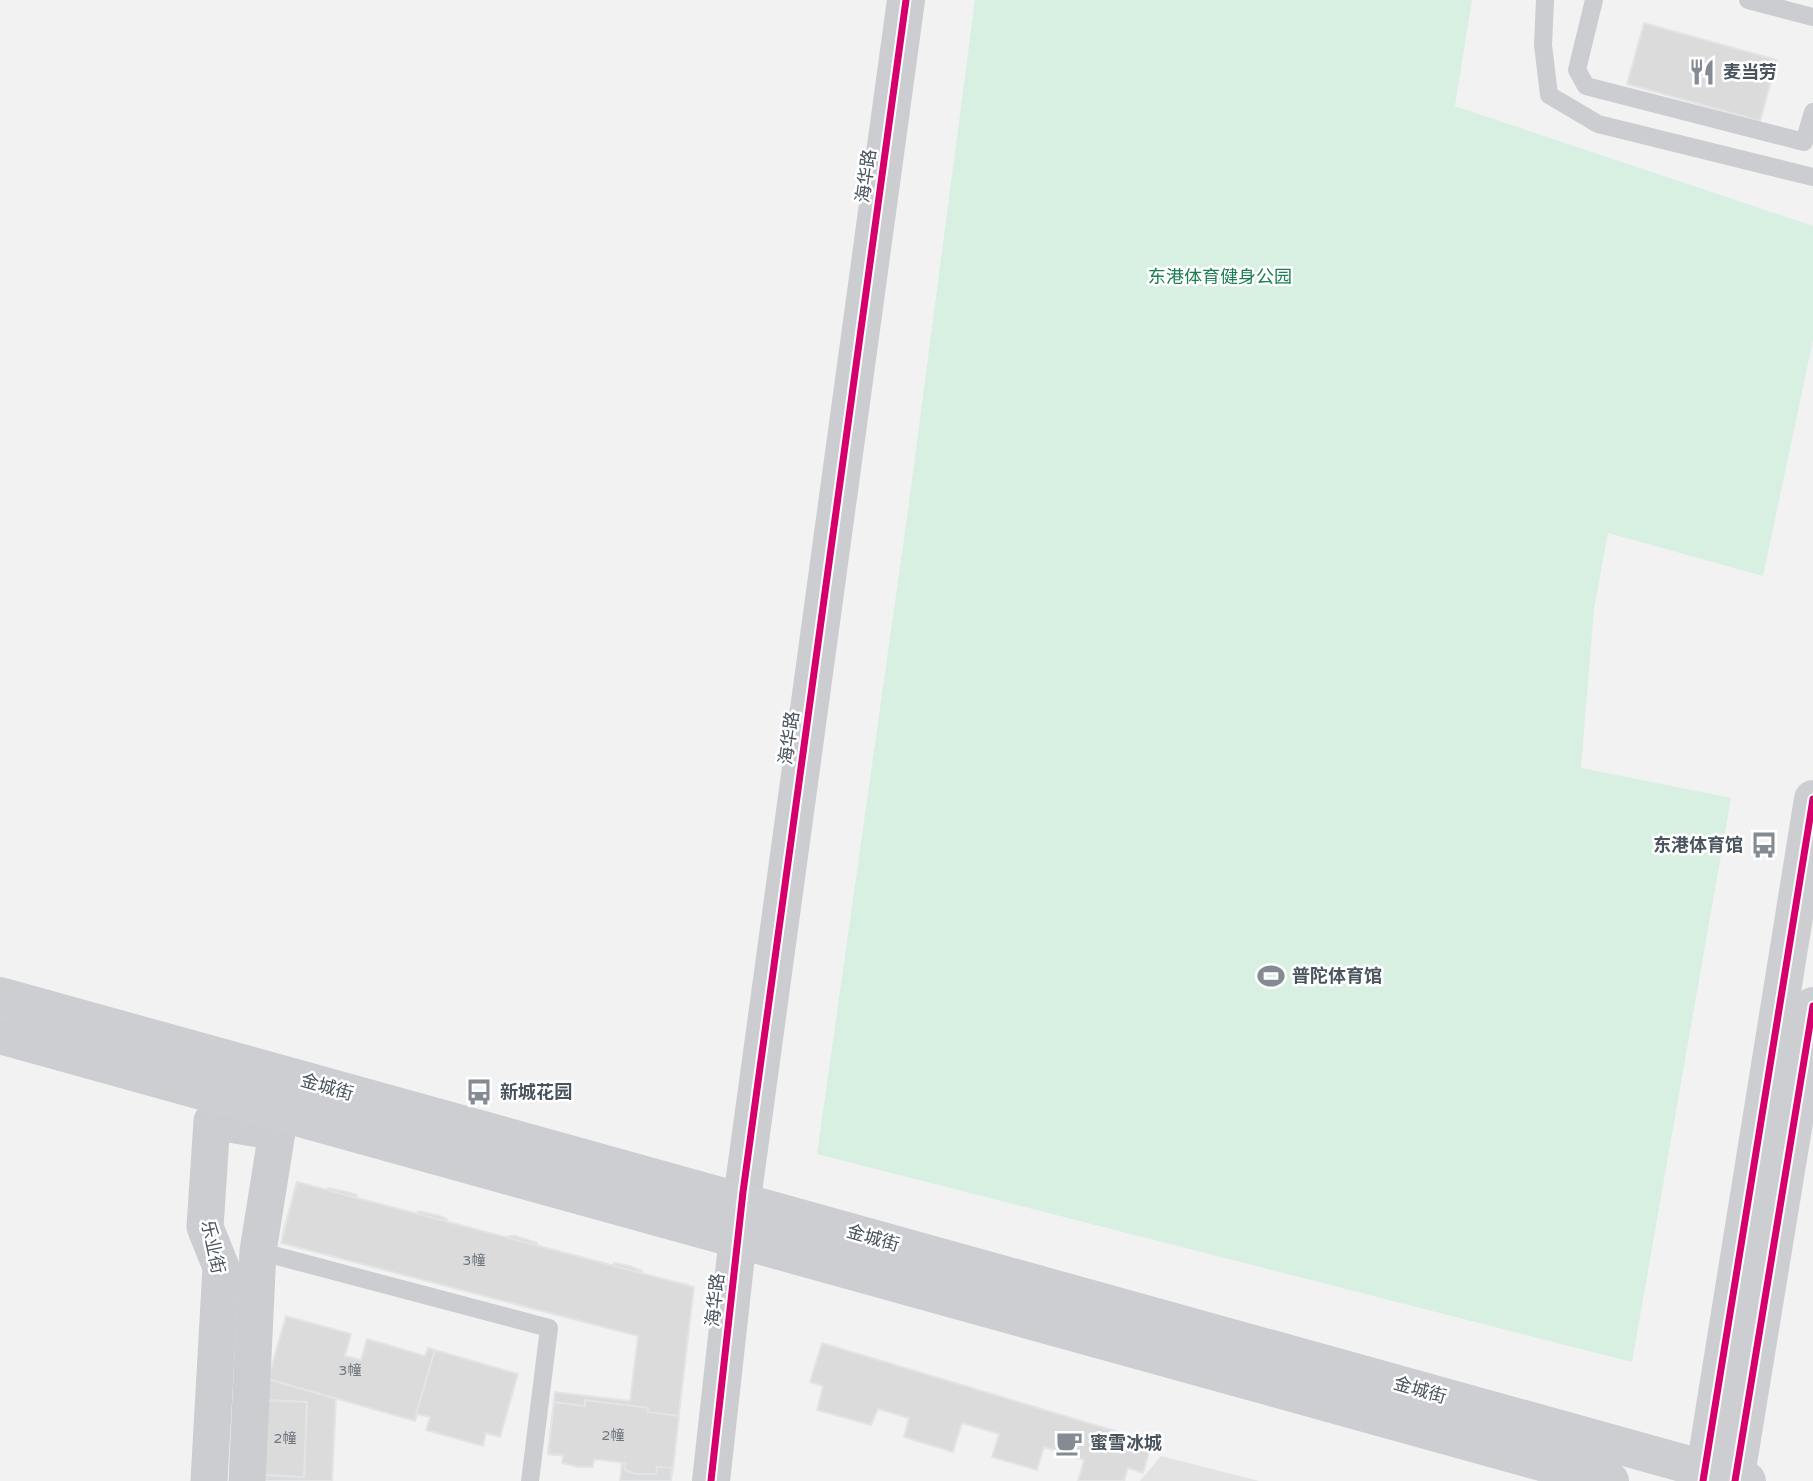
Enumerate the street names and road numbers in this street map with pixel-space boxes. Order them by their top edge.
street label: 海华路 [851,148,881,204]
street label: 海华路 [774,710,804,766]
street label: 金城街 [298,1069,356,1105]
street label: 乐业街 [197,1218,229,1276]
street label: 金城街 [844,1220,902,1256]
street label: 海华路 [701,1272,729,1328]
street label: 金城街 [1391,1372,1449,1408]

